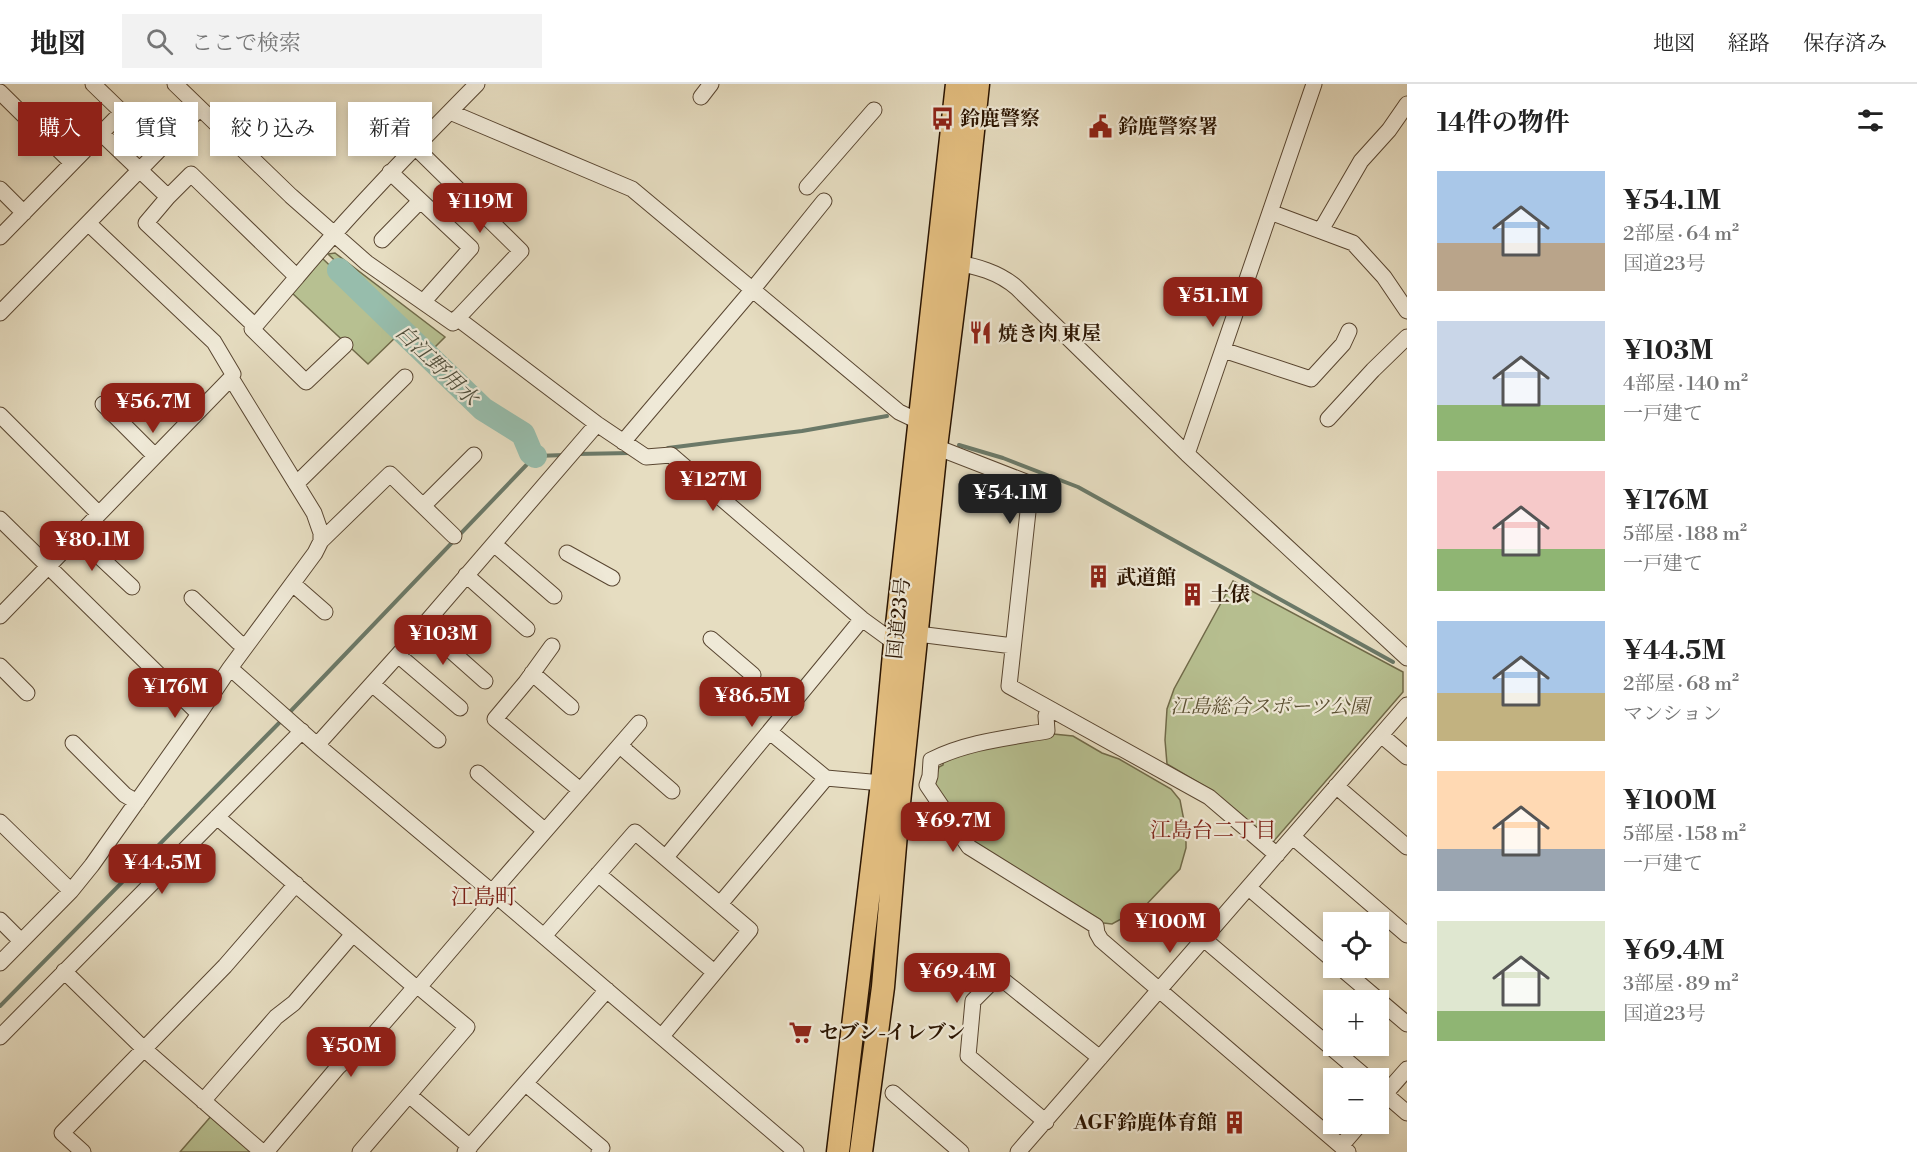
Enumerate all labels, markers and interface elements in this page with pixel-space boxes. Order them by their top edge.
search box [122,14,542,68]
icon: search [143,25,176,58]
text: 地図 [30,27,86,62]
text: ここで検索 [191,30,301,57]
text: 地図 [1653,31,1695,57]
text: 経路 [1728,31,1770,57]
text: 保存済み [1803,31,1887,57]
chip: 購入 [18,102,102,156]
chip: 賃貸 [114,102,198,156]
chip: 絞り込み [210,102,336,156]
chip: 新着 [348,102,432,156]
icon: filters [1854,104,1887,137]
bus stop icon: 鈴鹿警察 [929,105,955,131]
place label: 鈴鹿警察 [960,107,1040,132]
text: 14件の物件 [1437,107,1570,139]
public building icon: 鈴鹿警察署 [1087,113,1113,139]
place label: 鈴鹿警察署 [1118,115,1218,140]
pin: ¥119M [438,183,522,234]
text: ¥54.1M [1623,185,1721,217]
text: ¥119M [447,190,513,215]
icon: home [1485,195,1557,267]
text: 2部屋 · 64 m² [1623,222,1739,247]
text: 国道23号 [1623,252,1705,277]
pin: ¥51.1M [1164,277,1262,328]
text: ¥51.1M [1177,284,1249,309]
water label: 白江野用水 [390,320,485,413]
restaurant icon: 焼き肉 東屋 [967,320,993,346]
place label: 焼き肉 東屋 [998,322,1101,347]
text: ¥103M [1623,335,1713,367]
icon: home [1485,345,1557,417]
text: 4部屋 · 140 m² [1623,372,1748,397]
pin: ¥56.7M [104,383,202,434]
text: ¥56.7M [115,390,191,415]
text: 一戸建て [1623,402,1703,427]
pin: ¥127M [671,461,755,512]
text: ¥127M [679,468,747,493]
pin: ¥54.1M [961,474,1059,525]
text: ¥54.1M [972,481,1048,506]
text: ¥176M [1623,485,1709,517]
icon: home [1485,495,1557,567]
pin: ¥80.1M [43,521,141,572]
text: 5部屋 · 188 m² [1623,522,1747,547]
text: ¥80.1M [54,528,130,553]
text: 一戸建て [1623,552,1703,577]
building icon: 武道館 [1085,564,1111,590]
place label: 武道館 [1116,566,1176,591]
street label: 国道23号 [883,576,916,660]
building icon: 土俵 [1179,581,1205,607]
place label: 土俵 [1210,583,1250,608]
pin: ¥103M [401,615,485,666]
text: ¥103M [408,622,478,647]
text: ¥44.5M [1623,635,1726,667]
icon: home [1485,645,1557,717]
pin: ¥176M [133,668,217,719]
text: 2部屋 · 68 m² [1623,672,1739,697]
text: ¥176M [142,675,208,700]
pin: ¥86.5M [703,677,801,728]
text: ¥86.5M [713,684,791,709]
park label: 江島総合スポーツ公園 [1170,695,1373,720]
text: マンション [1623,702,1722,727]
text: ¥100M [1623,785,1716,817]
icon: home [1485,795,1557,867]
pin: ¥69.7M [904,802,1002,853]
text: ¥69.7M [915,809,991,834]
district label: 江島台二丁目 [1150,818,1276,844]
text: 5部屋 · 158 m² [1623,822,1746,847]
pin: ¥44.5M [113,844,211,895]
text: ¥44.5M [123,851,201,876]
text: 一戸建て [1623,852,1703,877]
district label: 江島町 [451,884,517,911]
pin: ¥100M [1128,903,1212,954]
text: ¥100M [1134,910,1206,935]
map controls [1323,912,1389,1134]
button: locate [1323,912,1389,978]
text: ¥69.4M [1623,935,1724,967]
icon: home [1485,945,1557,1017]
pin: ¥69.4M [908,953,1006,1004]
text: ¥69.4M [918,960,996,985]
text: 3部屋 · 89 m² [1623,972,1739,997]
button: + [1323,990,1389,1056]
text: 国道23号 [1623,1002,1705,1027]
supermarket icon: セブン-イレブン [788,1019,814,1045]
place label: セブン-イレブン [819,1021,965,1046]
pin: ¥50M [315,1027,387,1078]
text: ¥50M [321,1034,381,1059]
button: − [1323,1068,1389,1134]
building icon: AGF鈴鹿体育館 [1222,1109,1248,1135]
place label: AGF鈴鹿体育館 [1073,1111,1217,1136]

